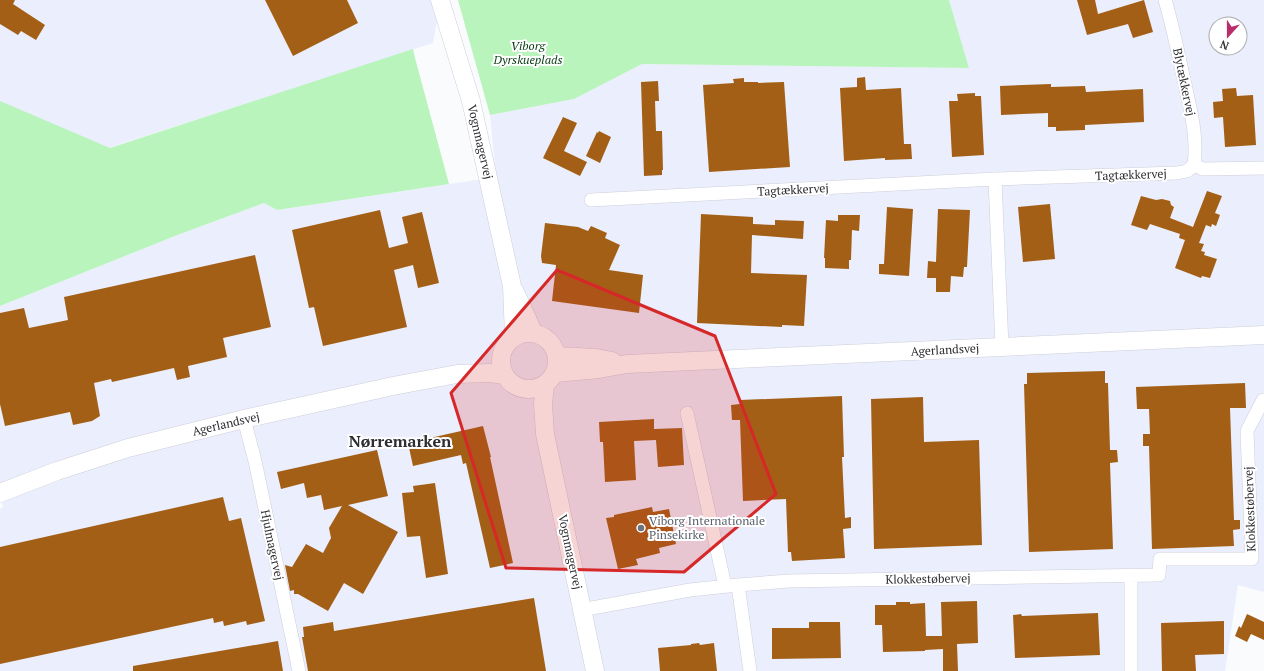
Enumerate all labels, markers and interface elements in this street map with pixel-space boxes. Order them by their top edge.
north arrow [1208,16,1248,56]
text: N [1217,37,1231,53]
park label: Viborg Dyrskueplads [492,38,563,67]
street label: Blytækkervej [1170,46,1199,117]
street label: Vognmagervej [465,103,496,181]
street label: Tagtækkervej [1095,166,1167,183]
street label: Tagtækkervej [757,180,829,199]
street label: Agerlandsvej [910,340,980,359]
street label: Agerlandsvej [191,408,261,439]
district label: Nørremarken [349,430,452,452]
street label: Klokkestøbervej [1241,466,1258,552]
street label: Hjulmagervej [258,508,287,581]
street label: Vognmagervej [555,513,586,591]
place label: Viborg Internationale Pinsekirke [649,513,765,542]
marker: Viborg Internationale Pinsekirke [636,523,646,533]
street label: Klokkestøbervej [885,570,971,587]

